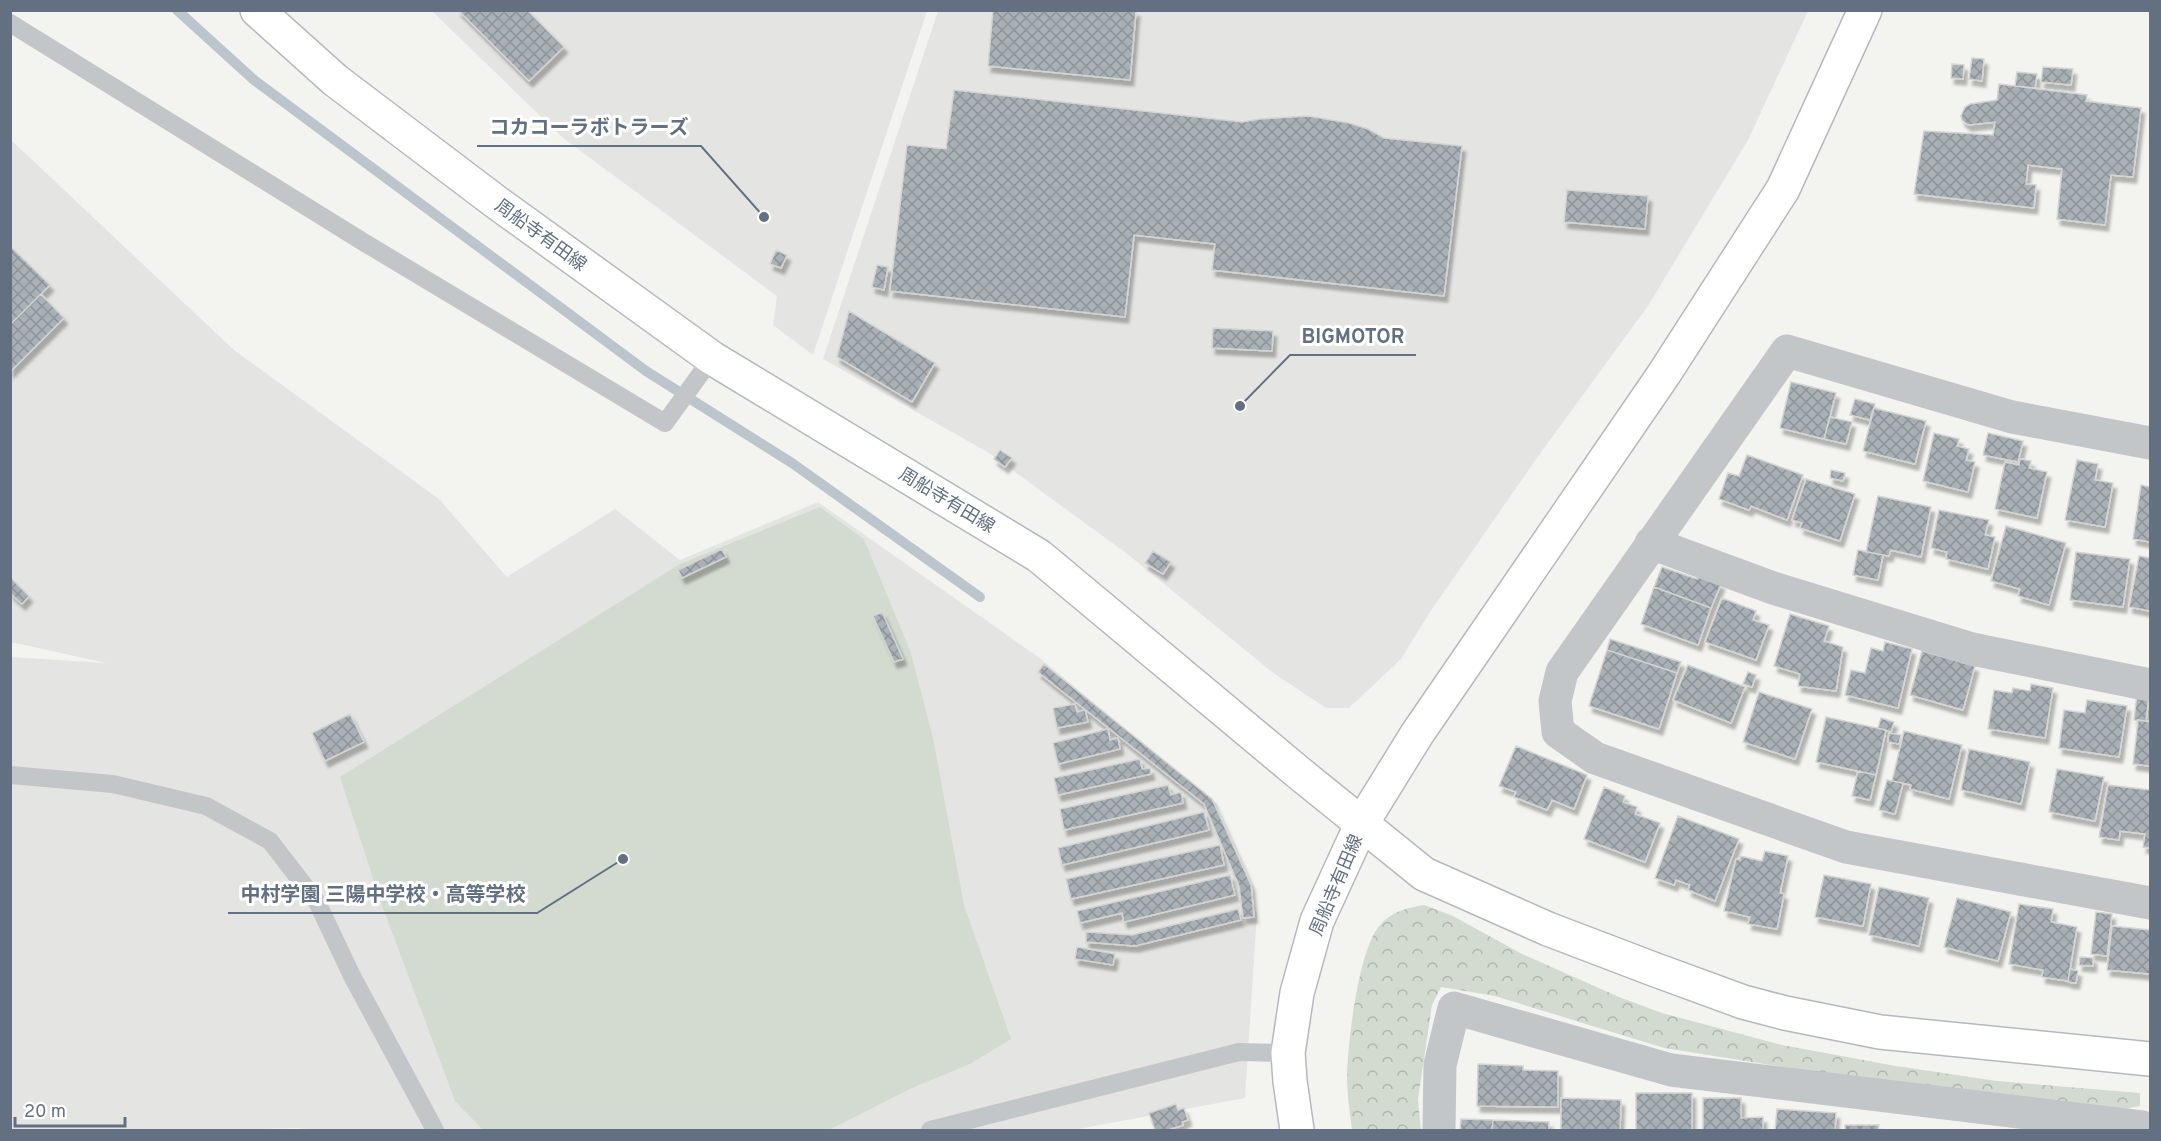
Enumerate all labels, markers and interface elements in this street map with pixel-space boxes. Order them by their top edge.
callout: コカコーラボトラーズ [477,108,701,146]
text: コカコーラボトラーズ [490,116,689,142]
street label: 周船寺有田線 [490,195,591,277]
callout: BIGMOTOR [1290,317,1416,355]
text: BIGMOTOR [1302,325,1404,351]
street label: 周船寺有田線 [894,464,998,539]
street label: 周船寺有田線 [1306,831,1369,940]
callout: 中村学園 三陽中学校・高等学校 [228,875,537,913]
text: 中村学園 三陽中学校・高等学校 [241,883,526,909]
scale bar [15,1090,124,1128]
text: 20 m [24,1101,66,1124]

